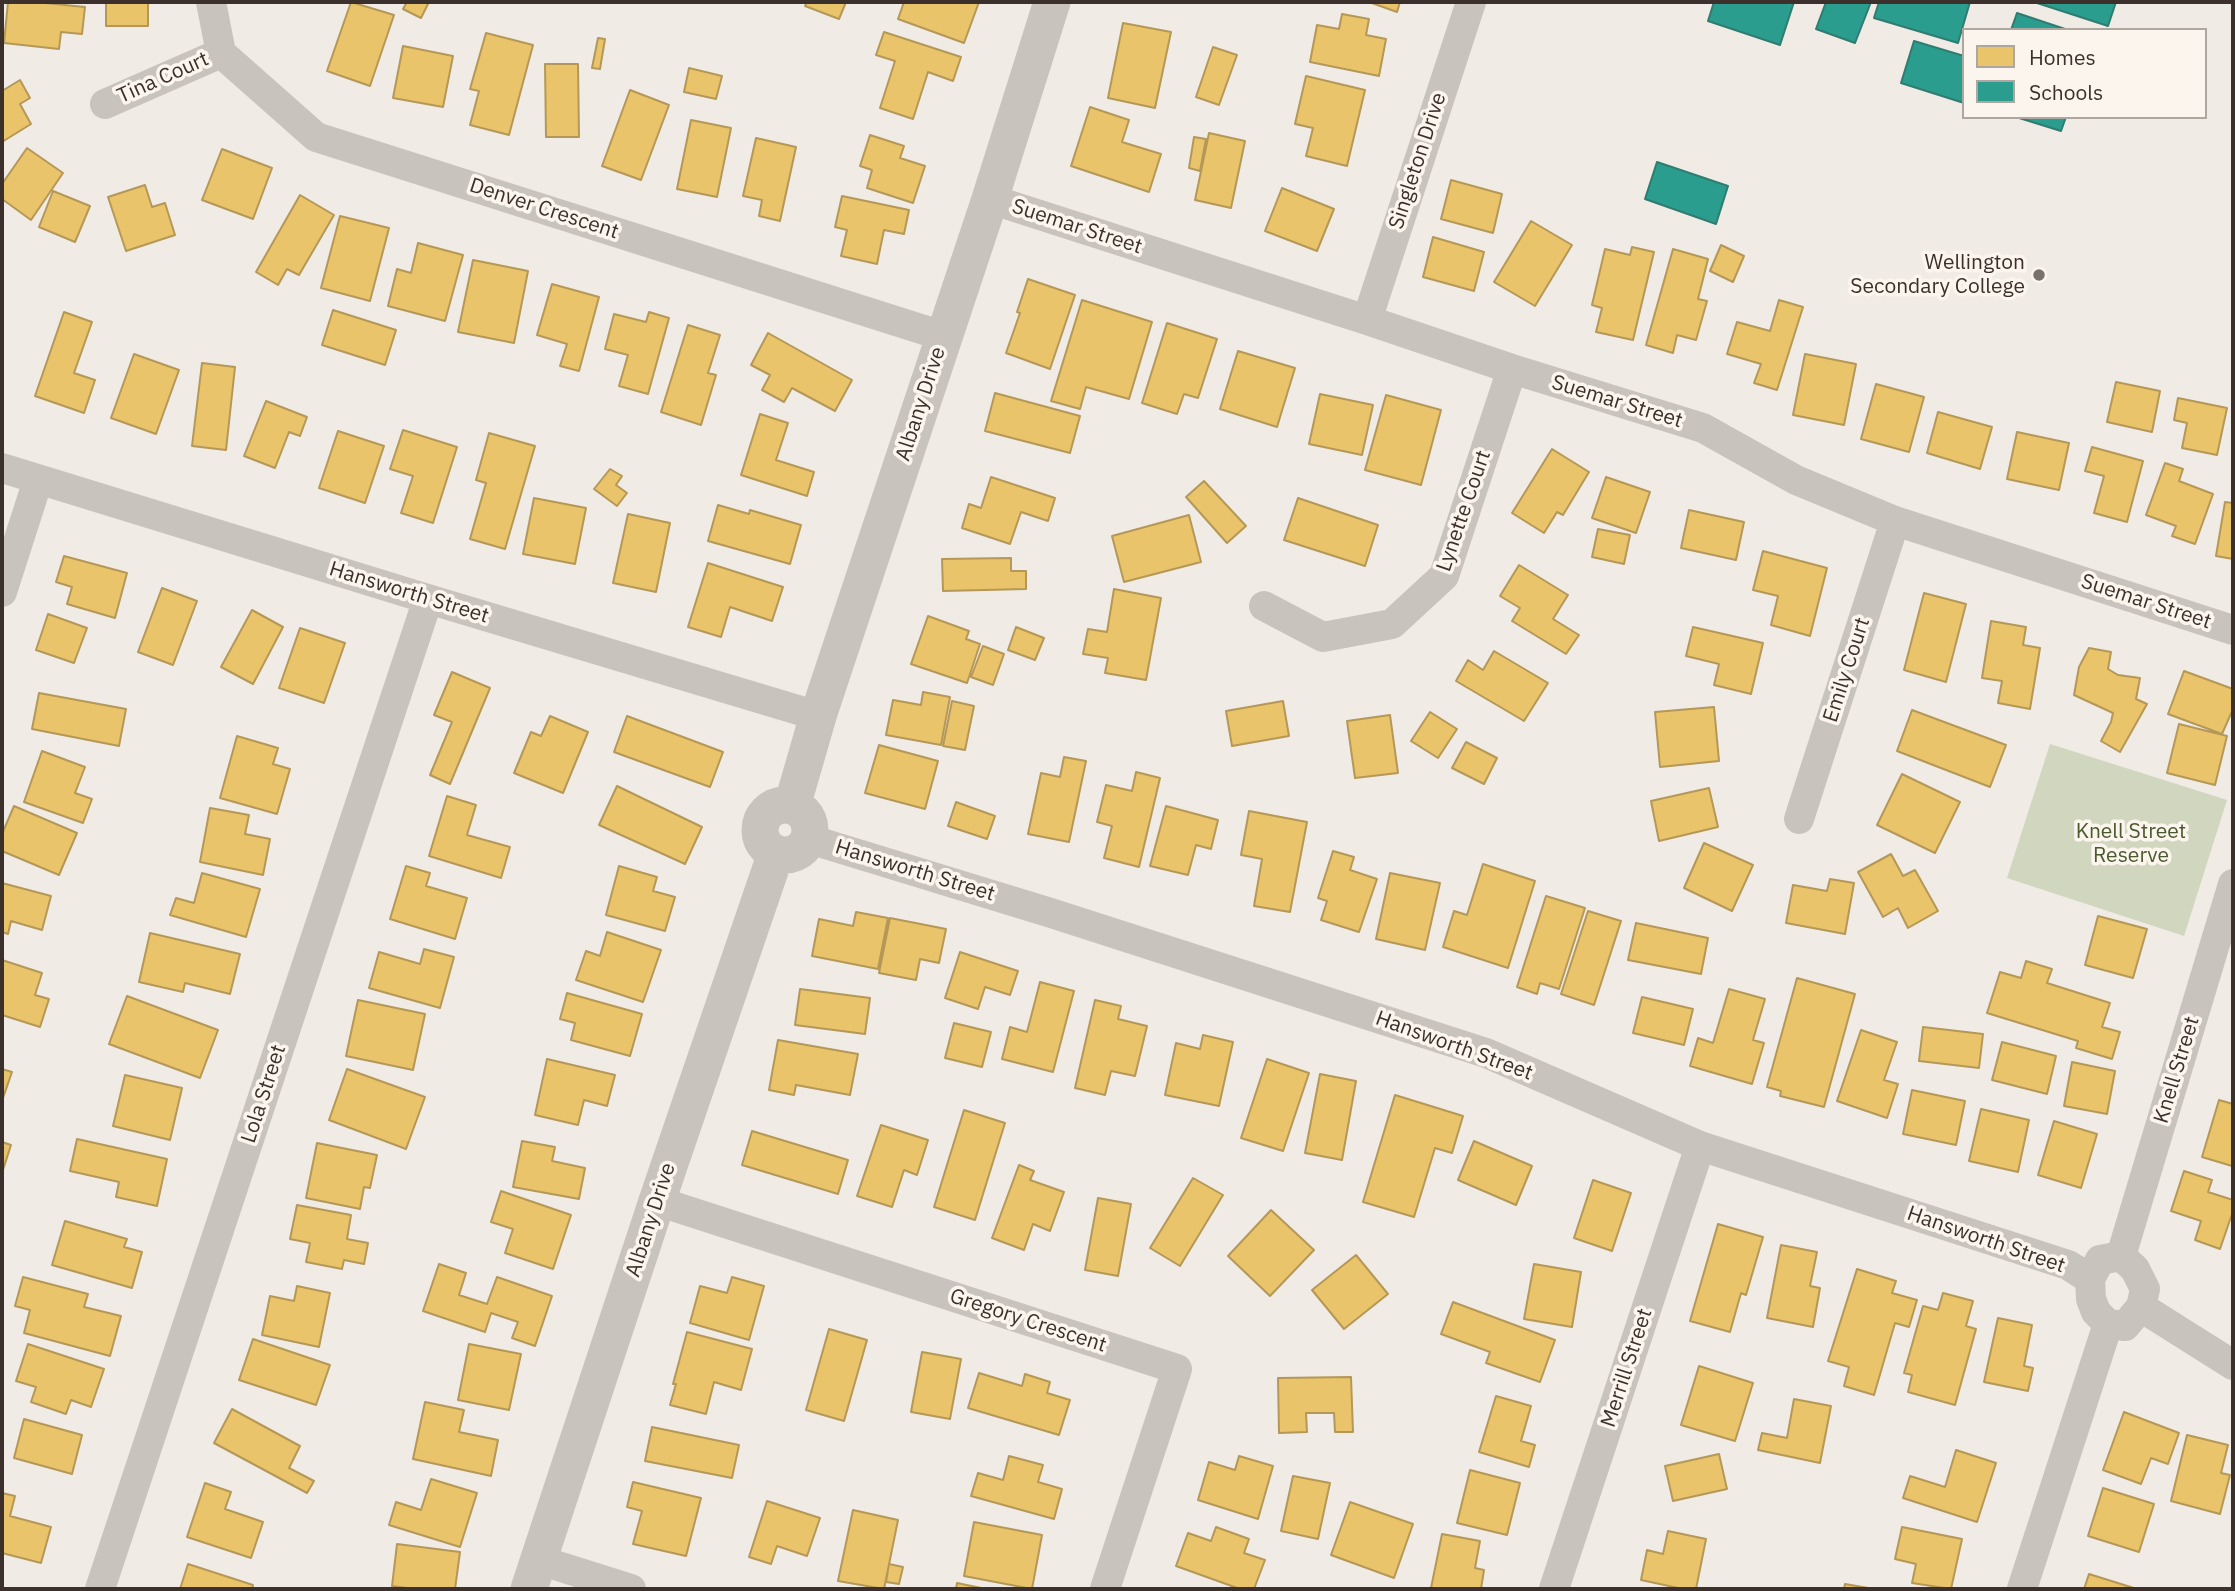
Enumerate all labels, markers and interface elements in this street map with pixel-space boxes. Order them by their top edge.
legend [1962,28,2207,119]
text: Homes [2029,43,2096,71]
street label: Tina Court [113,47,213,109]
text: Schools [2029,78,2103,106]
street label: Singleton Drive [1384,89,1452,233]
street label: Denver Crescent [466,173,622,245]
street label: Suemar Street [1009,194,1145,260]
place label: Wellington Secondary College [1850,250,2025,300]
marker: Wellington Secondary College [2031,267,2047,283]
street label: Albany Drive [891,344,951,464]
street label: Suemar Street [1549,370,1685,434]
street label: Lynette Court [1432,447,1496,575]
street label: Hansworth Street [326,557,492,629]
street label: Suemar Street [2078,569,2214,635]
street label: Emily Court [1818,614,1876,726]
park label: Knell Street Reserve [2076,819,2186,869]
street label: Hansworth Street [832,835,998,907]
street label: Hansworth Street [1372,1006,1536,1086]
street label: Knell Street [2149,1014,2205,1126]
street label: Lola Street [236,1042,292,1146]
street label: Albany Drive [621,1160,681,1280]
street label: Hansworth Street [1904,1201,2068,1279]
street label: Gregory Crescent [946,1284,1110,1358]
street label: Merrill Street [1596,1306,1658,1430]

